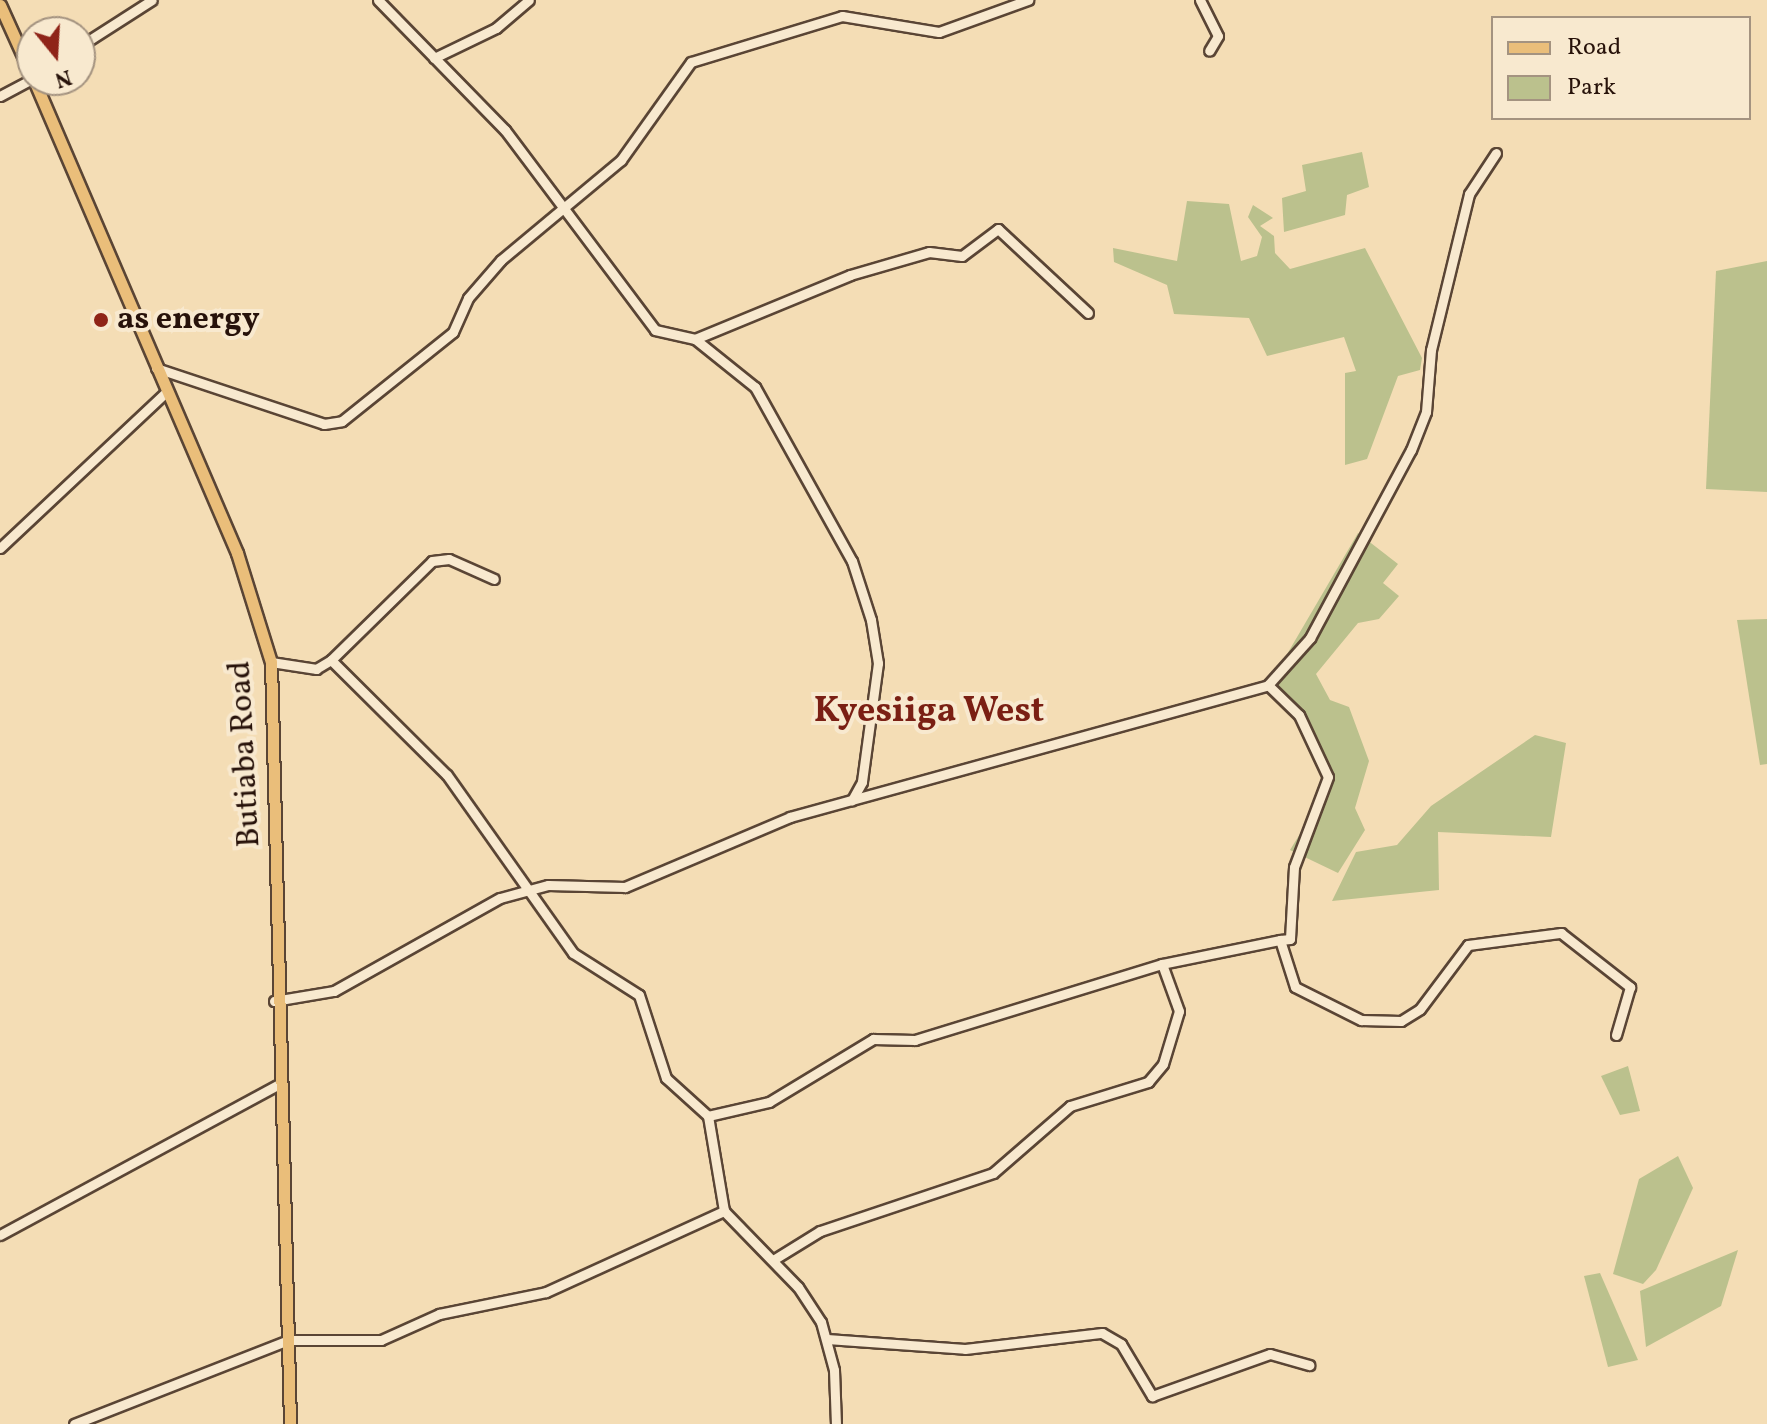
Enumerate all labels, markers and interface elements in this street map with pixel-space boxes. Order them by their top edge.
north arrow [16,16,96,96]
legend [1491,16,1751,120]
text: Road [1567,31,1621,65]
text: N [51,60,75,95]
text: Park [1567,71,1616,105]
place label: as energy [117,301,260,339]
marker: as energy [92,311,110,329]
street label: Butiaba Road [222,660,270,848]
district label: Kyesiiga West [813,691,1045,735]

